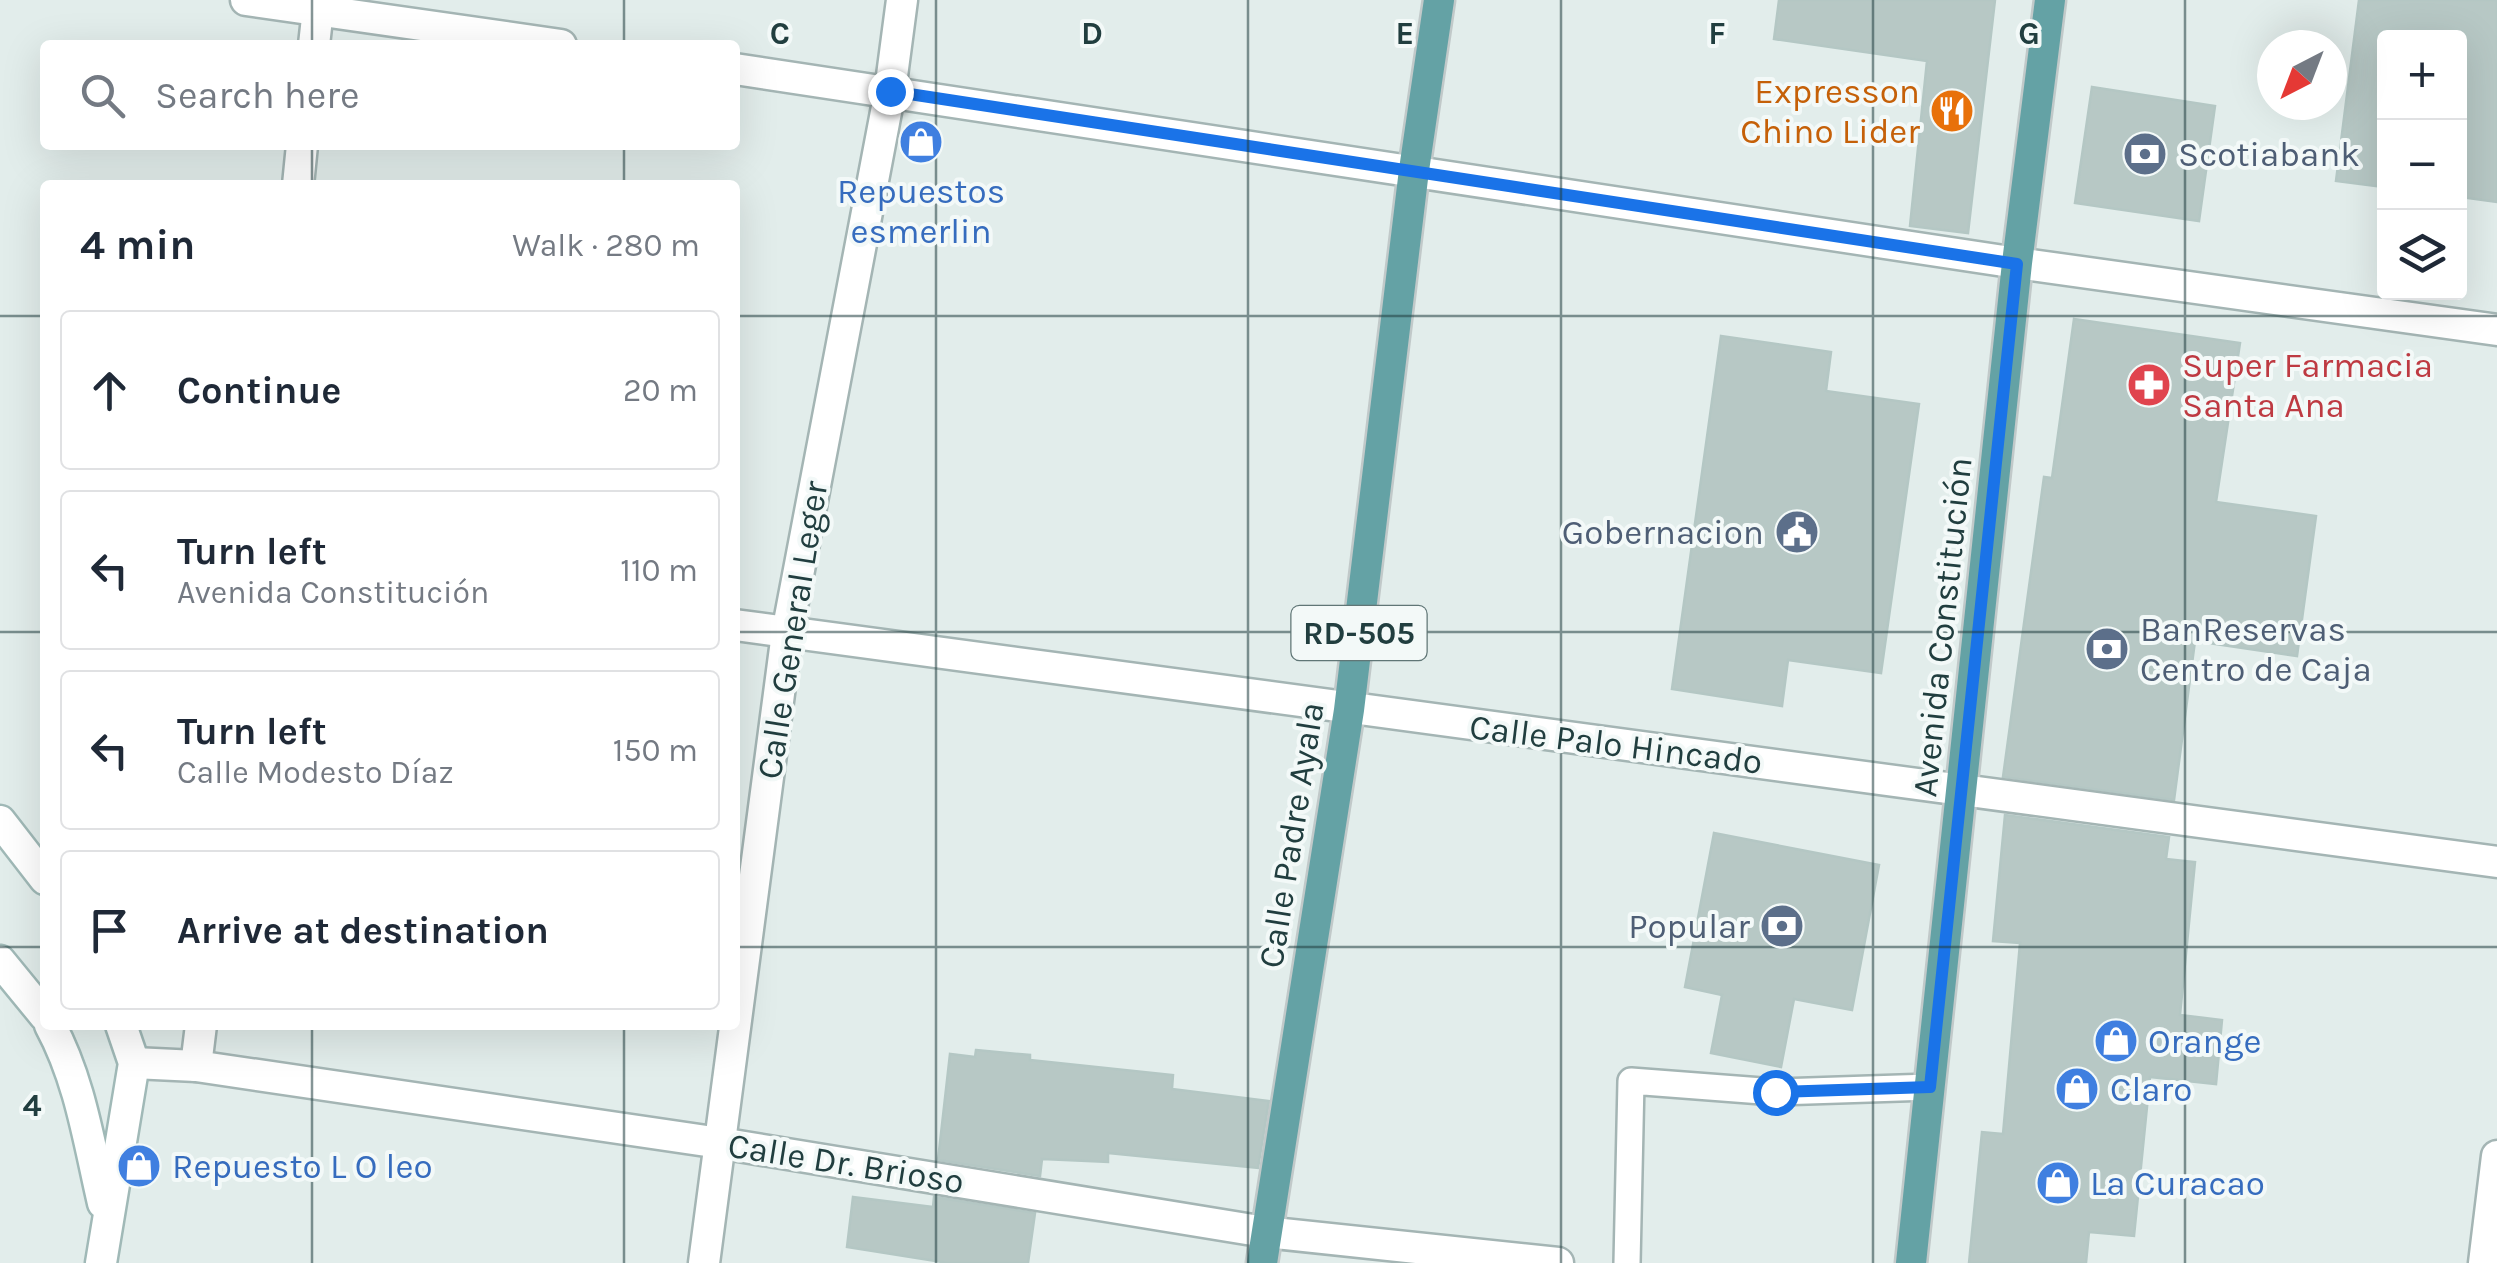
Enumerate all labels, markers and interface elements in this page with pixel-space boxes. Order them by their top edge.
text: C [770,15,790,52]
text: D [1081,15,1103,52]
text: E [1396,15,1414,52]
text: F [1708,15,1726,52]
text: G [2018,15,2040,52]
north arrow [2257,30,2347,120]
map controls [2377,30,2467,300]
button: + [2377,30,2467,120]
search box [40,40,740,150]
icon: search [75,68,130,123]
route end [868,69,914,115]
place label: Expresson Chino Lider [1740,71,1920,152]
text: Search here [155,73,359,118]
restaurant icon: Expresson Chino Lider [1929,88,1975,134]
shop icon: Repuestos esmerlin [898,119,944,165]
button: − [2377,120,2467,210]
bank icon: Scotiabank [2122,131,2168,177]
place label: Scotiabank [2178,134,2360,175]
place label: Repuestos esmerlin [837,171,1005,252]
button: layers [2377,210,2467,300]
text: 4 min [80,220,195,270]
text: Walk · 280 m [512,227,700,264]
place label: Super Farmacia Santa Ana [2182,345,2433,426]
pharmacy icon: Super Farmacia Santa Ana [2126,362,2172,408]
icon: ahead [82,363,137,418]
text: Continue [177,368,341,413]
text: 20 m [623,372,698,409]
street label: Avenida Constitución [1904,455,1981,799]
street label: Calle General Leger [749,478,836,782]
public building icon: Gobernacion [1774,509,1820,555]
place label: Gobernacion [1562,512,1764,553]
text: Turn left [177,529,327,574]
icon: left [82,543,137,598]
text: 110 m [620,552,698,589]
text: Avenida Constitución [177,574,489,611]
road number: RD-505 [1292,606,1426,660]
place label: BanReservas Centro de Caja [2140,609,2372,690]
bank icon: BanReservas Centro de Caja [2084,626,2130,672]
street label: Calle Padre Ayala [1250,699,1333,971]
street label: Calle Palo Hincado [1467,706,1765,783]
text: Turn left [177,709,327,754]
icon: left [82,723,137,778]
text: 150 m [613,732,698,769]
text: Calle Modesto Díaz [177,754,454,791]
icon: arrive [82,903,137,958]
bank icon: Popular [1759,903,1805,949]
place label: Popular [1628,906,1750,947]
text: Arrive at destination [177,908,549,953]
shop icon: Orange [2093,1018,2139,1064]
place label: Orange [2148,1021,2261,1062]
shop icon: Claro [2054,1066,2100,1112]
place label: Claro [2110,1069,2192,1110]
route start [1753,1070,1799,1116]
text: 4 [22,1087,42,1124]
street label: Calle Dr. Brioso [725,1125,967,1202]
shop icon: Repuesto L O leo [116,1143,162,1189]
place label: Repuesto L O leo [172,1146,433,1187]
shop icon: La Curacao [2035,1160,2081,1206]
place label: La Curacao [2090,1163,2265,1204]

